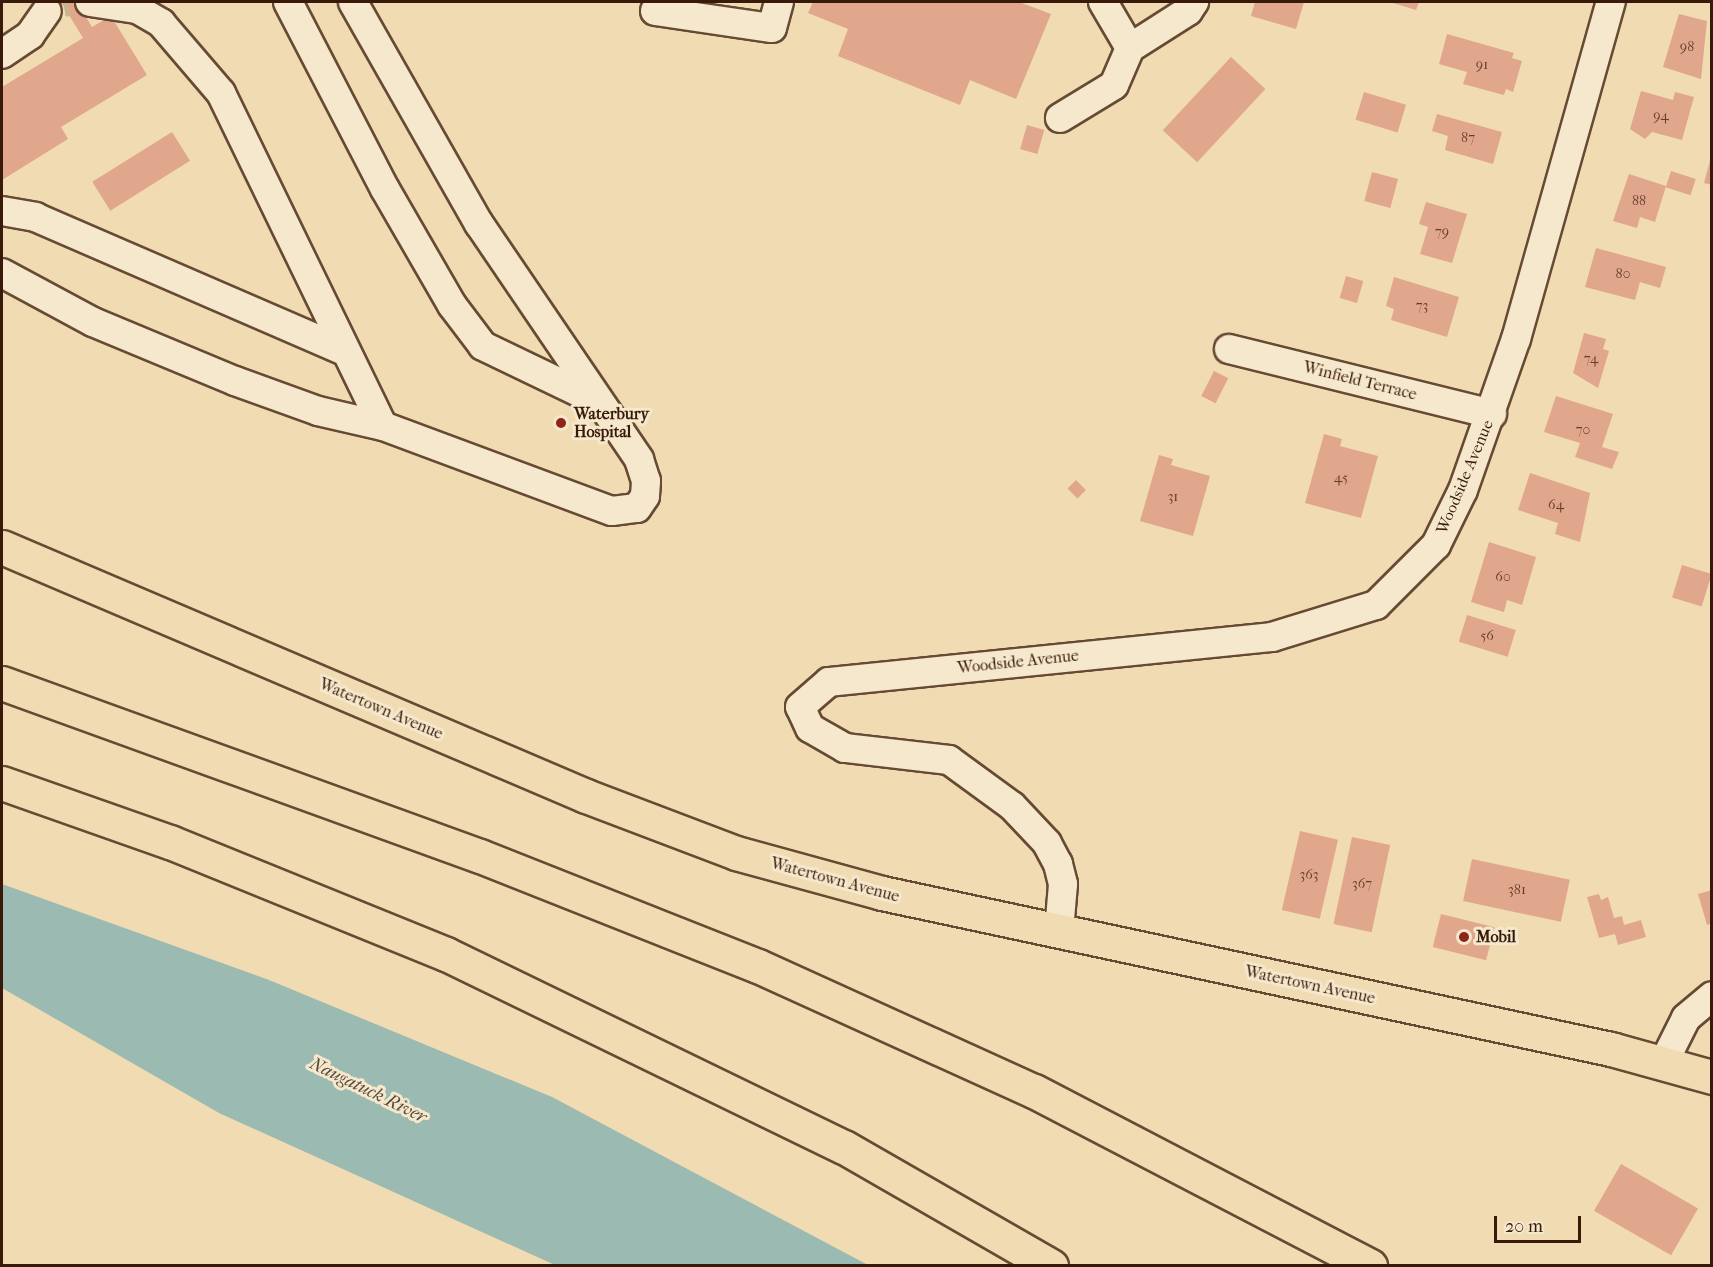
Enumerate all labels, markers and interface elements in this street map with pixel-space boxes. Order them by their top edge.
house number: 98 [1680,39,1694,55]
house number: 91 [1476,57,1488,73]
house number: 94 [1653,108,1669,124]
house number: 87 [1461,130,1475,146]
house number: 88 [1632,193,1646,209]
house number: 79 [1435,224,1449,240]
house number: 80 [1616,266,1630,282]
house number: 73 [1416,298,1428,314]
house number: 74 [1584,351,1598,367]
street label: Winfield Terrace [1301,358,1419,404]
place label: Waterbury Hospital [574,404,649,442]
marker: Waterbury Hospital [552,414,570,432]
street label: Woodside Avenue [1432,417,1498,537]
house number: 70 [1576,422,1590,438]
house number: 45 [1334,470,1348,486]
house number: 31 [1168,489,1178,505]
house number: 64 [1548,497,1564,513]
house number: 60 [1495,569,1511,585]
house number: 56 [1480,628,1494,644]
street label: Woodside Avenue [956,646,1080,678]
street label: Watertown Avenue [316,674,446,744]
street label: Watertown Avenue [769,854,901,906]
house number: 363 [1299,867,1319,883]
house number: 367 [1352,876,1372,892]
house number: 381 [1508,882,1526,898]
place label: Mobil [1476,927,1516,947]
marker: Mobil [1457,930,1471,944]
street label: Watertown Avenue [1243,962,1377,1008]
water label: Naugatuck River [306,1053,430,1129]
scale bar [1497,1204,1584,1242]
text: 20 m [1505,1216,1543,1237]

